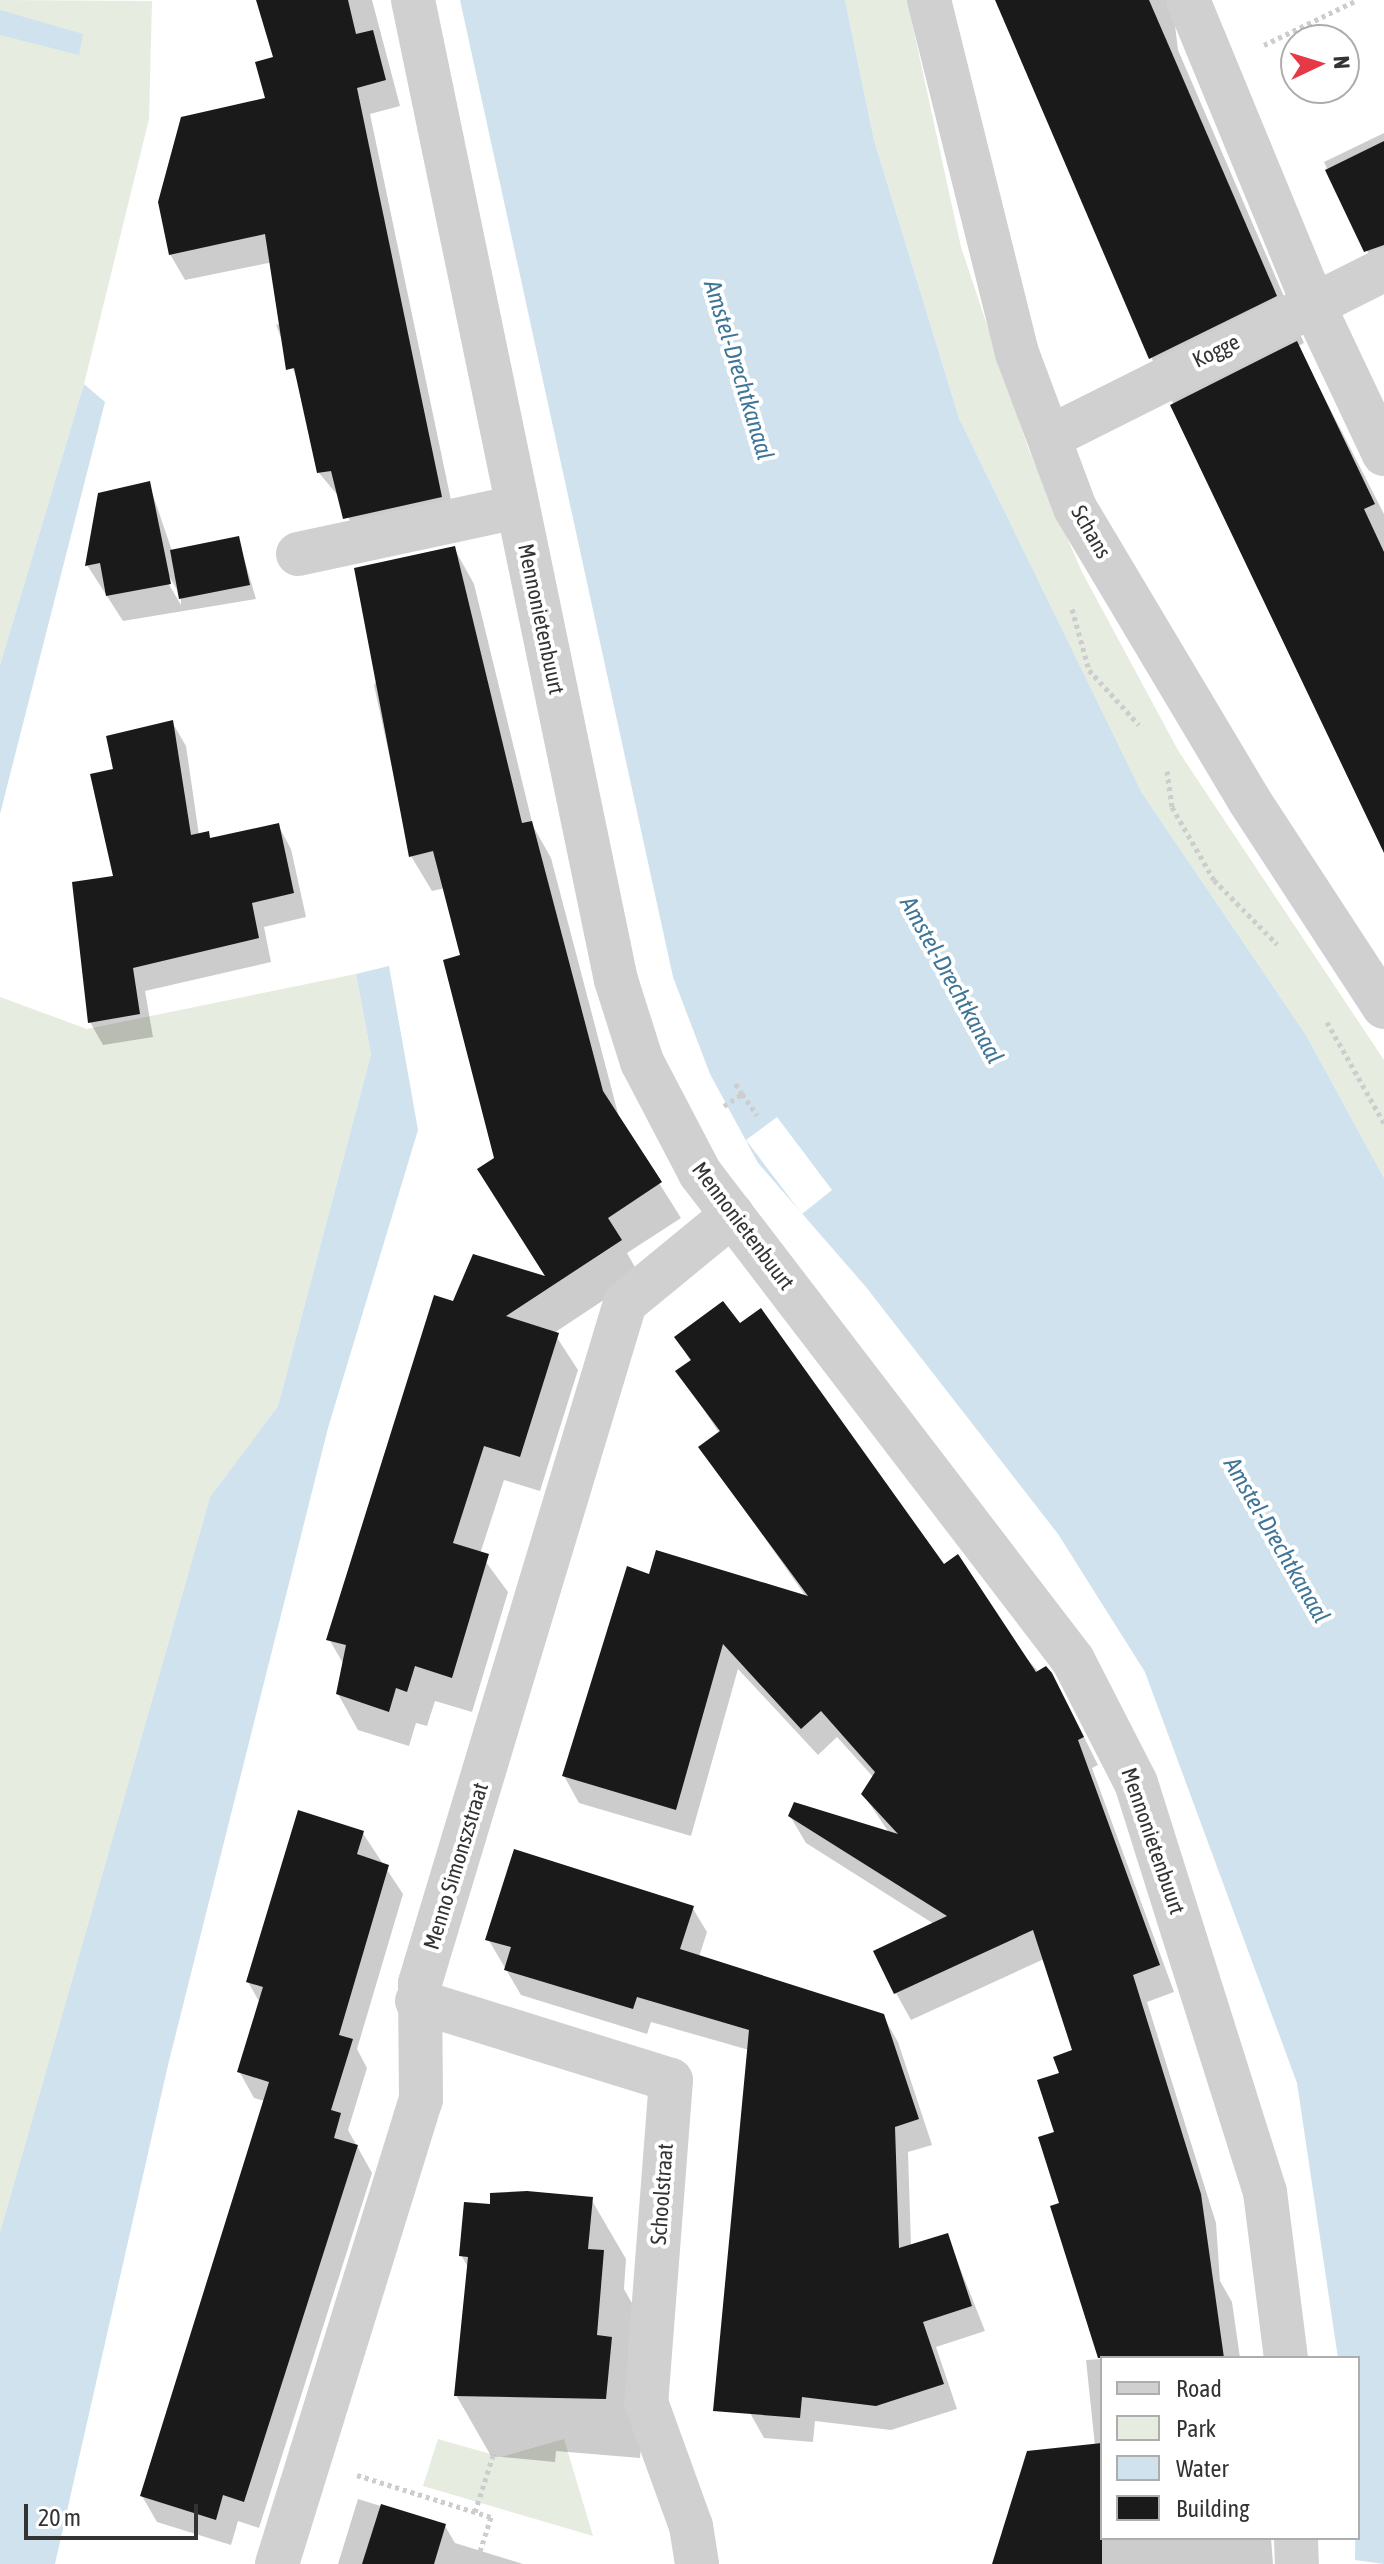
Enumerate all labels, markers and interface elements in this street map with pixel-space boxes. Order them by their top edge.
north arrow [1280,24,1360,104]
text: N [1329,55,1355,70]
water label: Amstel-Drechtkanaal [698,277,780,463]
street label: Kogge [1188,328,1244,374]
street label: Schans [1065,501,1117,563]
street label: Mennonietenbuurt [512,541,570,697]
water label: Amstel-Drechtkanaal [894,891,1010,1069]
street label: Mennonietenbuurt [686,1157,800,1295]
water label: Amstel-Drechtkanaal [1218,1452,1336,1628]
street label: Mennonietenbuurt [1116,1764,1190,1918]
street label: Menno Simonszstraat [418,1779,494,1953]
street label: Schoolstraat [645,2142,679,2246]
legend [1100,2356,1360,2540]
text: Road [1176,2375,1222,2402]
text: Park [1176,2415,1216,2442]
text: Water [1176,2455,1229,2482]
scale bar [28,2488,202,2538]
text: Building [1176,2495,1249,2522]
text: 20 m [38,2504,81,2531]

